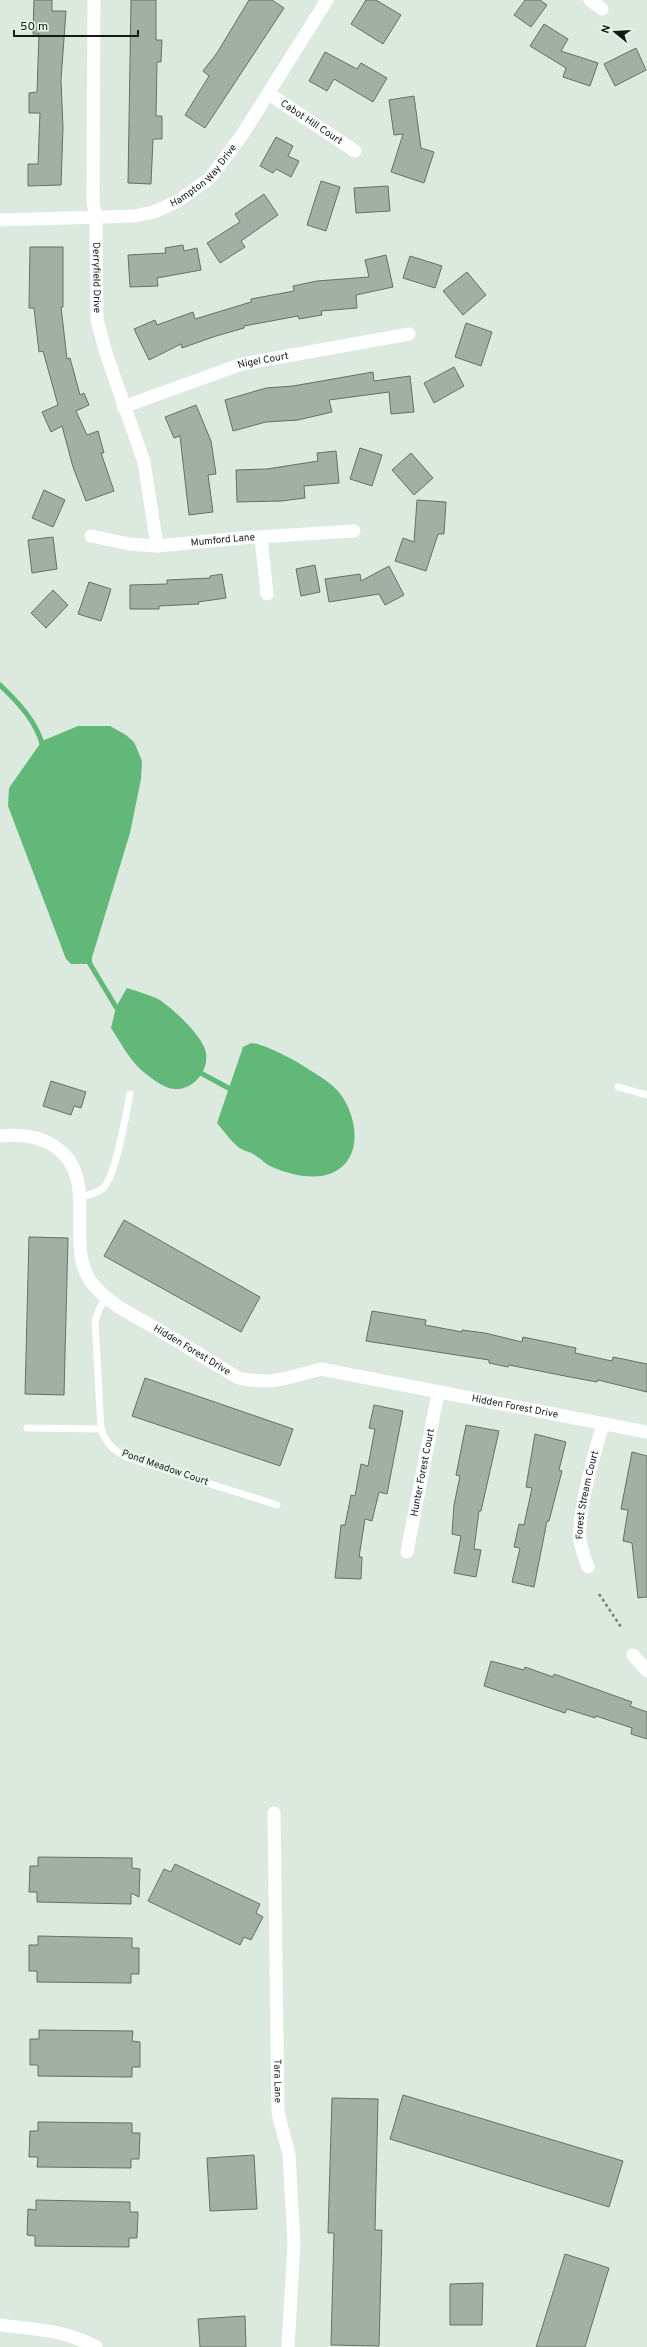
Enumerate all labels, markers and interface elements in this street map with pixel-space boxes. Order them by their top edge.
scale bar [14,12,138,38]
north arrow [595,12,635,52]
text: 50 m [20,19,48,35]
text: N [599,23,614,35]
street label: Cabot Hill Court [278,97,345,148]
street label: Hampton Way Drive [168,141,240,210]
street label: Derryfield Drive [90,242,103,313]
street label: Nigel Court [236,349,290,372]
street label: Mumford Lane [190,531,255,549]
street label: Hidden Forest Drive [151,1322,233,1378]
street label: Hidden Forest Drive [471,1392,559,1421]
street label: Hunter Forest Court [408,1427,437,1518]
street label: Pond Meadow Court [120,1447,210,1489]
street label: Forest Stream Court [573,1449,602,1540]
street label: Tara Lane [271,2059,284,2103]

